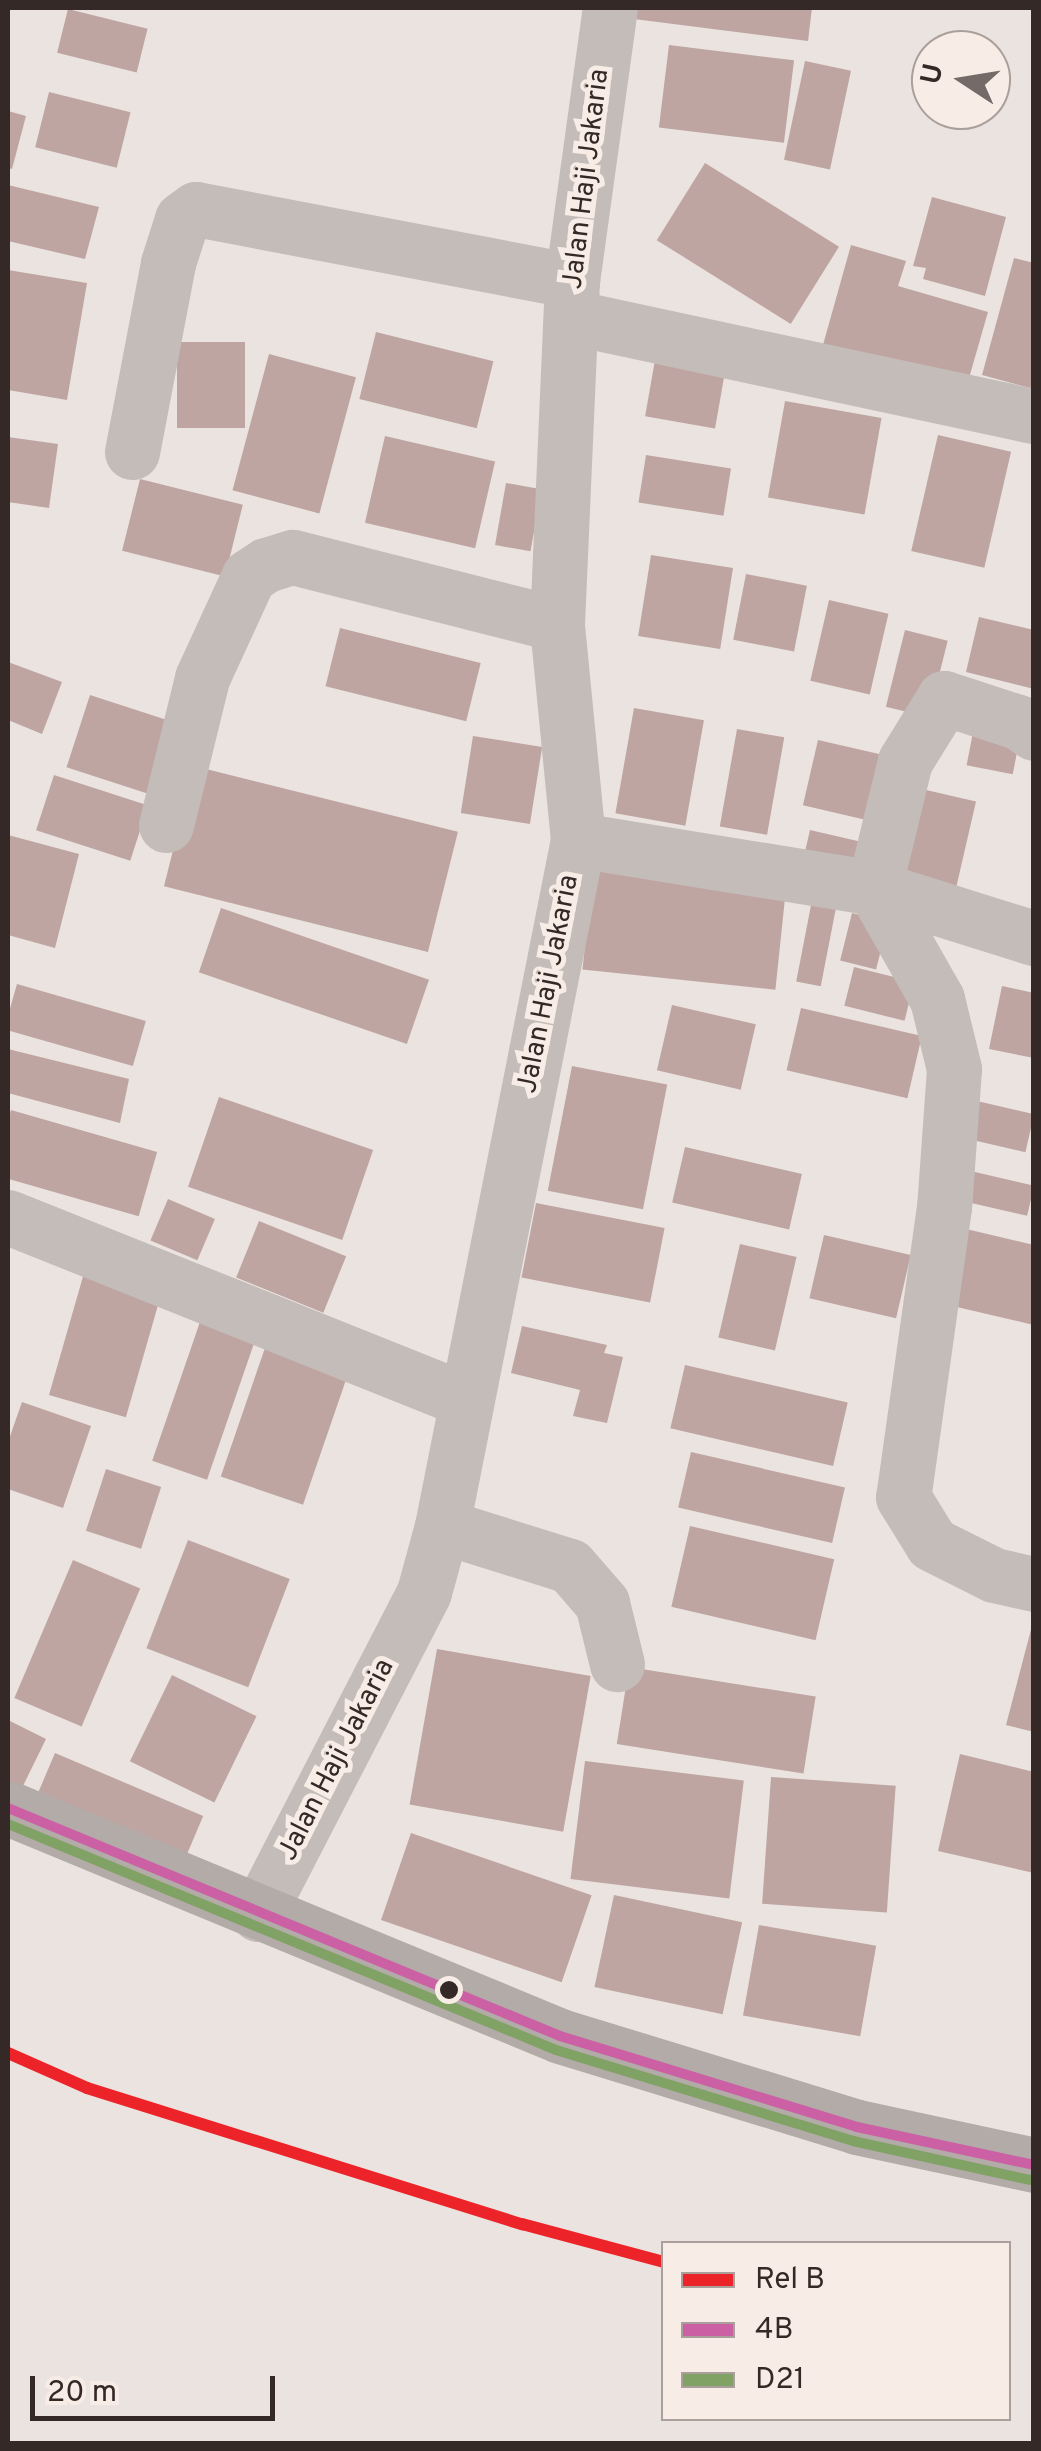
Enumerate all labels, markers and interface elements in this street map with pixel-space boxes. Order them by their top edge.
north arrow [911,30,1011,130]
text: U [914,61,953,88]
street label: Jalan Haji Jakaria [557,67,617,291]
street label: Jalan Haji Jakaria [511,872,587,1096]
street label: Jalan Haji Jakaria [272,1654,402,1866]
unlabelled marker [439,1980,459,2000]
legend [661,2241,1011,2421]
text: Rel B [755,2262,825,2299]
text: 4B [755,2312,793,2349]
scale bar [35,2356,280,2418]
text: D21 [755,2362,805,2399]
text: 20 m [47,2375,117,2412]

